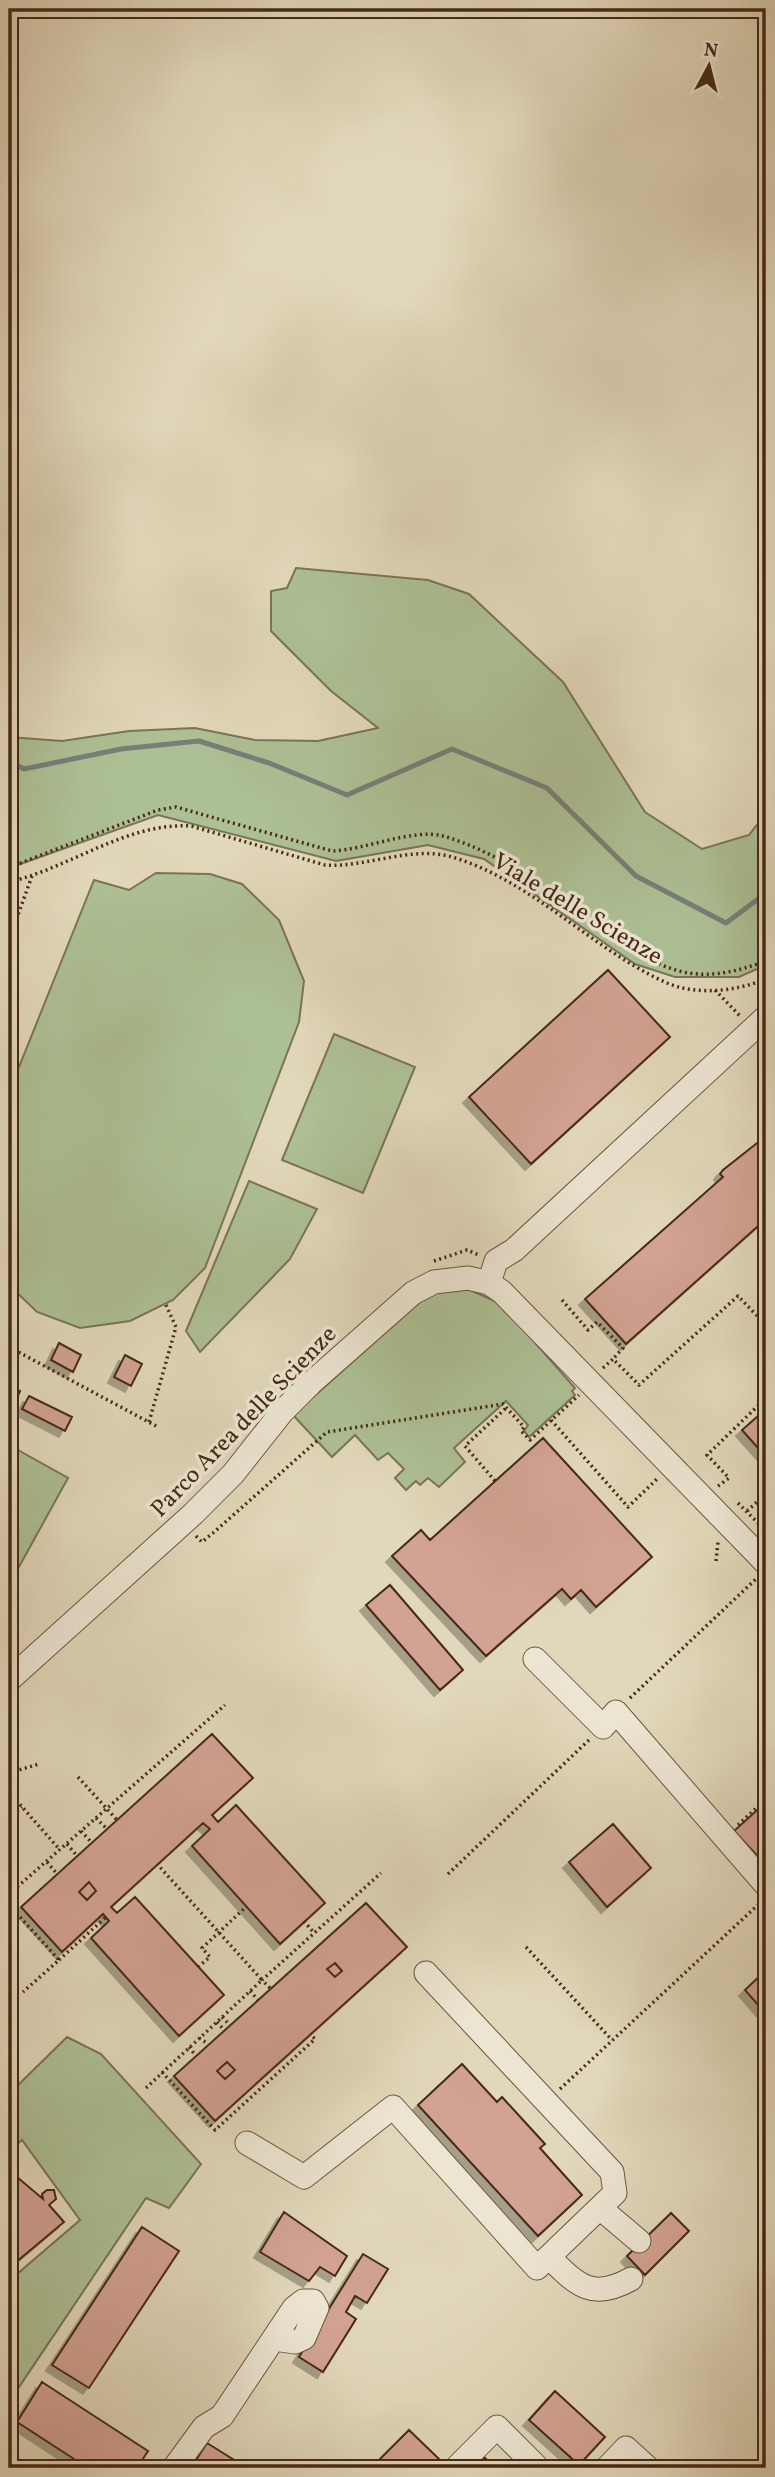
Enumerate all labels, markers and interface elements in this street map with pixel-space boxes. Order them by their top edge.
north arrow [674,32,744,102]
text: N [702,37,719,65]
street label: Viale delle Scienze [485,845,669,974]
street label: Parco Area delle Scienze [144,1319,345,1526]

